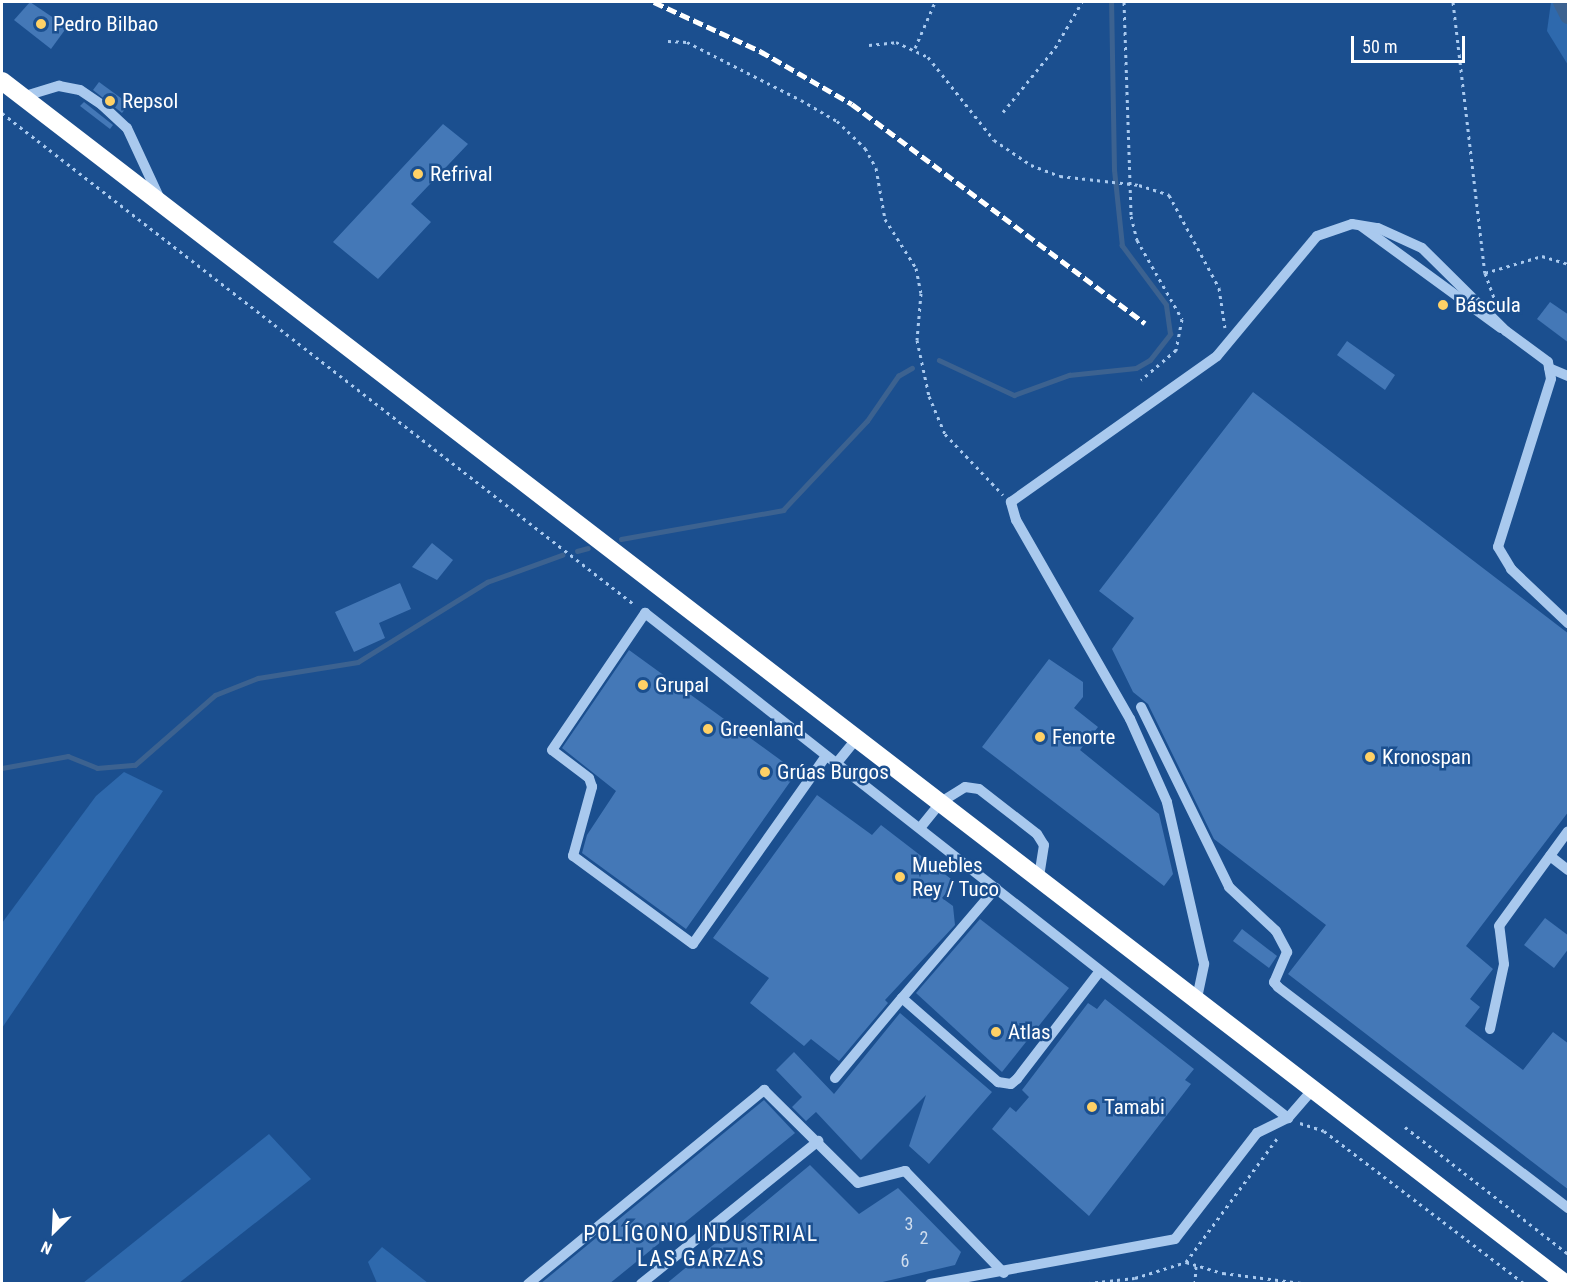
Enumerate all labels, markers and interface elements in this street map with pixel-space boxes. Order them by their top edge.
place label: Pedro Bilbao [53,11,158,37]
marker: Pedro Bilbao [34,17,48,31]
scale bar [1354,24,1468,62]
text: 50 m [1362,36,1397,57]
place label: Repsol [122,88,178,114]
marker: Repsol [103,94,117,108]
place label: Refrival [430,161,493,187]
marker: Refrival [411,167,425,181]
place label: Báscula [1455,292,1521,318]
marker: Báscula [1436,298,1450,312]
place label: Grupal [655,672,709,698]
marker: Grupal [636,678,650,692]
place label: Greenland [720,716,804,742]
marker: Greenland [701,722,715,736]
place label: Fenorte [1052,724,1115,750]
marker: Fenorte [1033,730,1047,744]
place label: Kronospan [1382,744,1471,770]
marker: Kronospan [1363,750,1377,764]
place label: Grúas Burgos [777,759,889,785]
marker: Grúas Burgos [758,765,772,779]
place label: Muebles Rey / Tuco [912,852,999,902]
marker: Muebles Rey / Tuco [893,870,907,884]
place label: Atlas [1008,1019,1051,1045]
marker: Atlas [989,1025,1003,1039]
place label: Tamabi [1104,1094,1165,1120]
marker: Tamabi [1085,1100,1099,1114]
north arrow [24,1201,84,1261]
house number: 3 [905,1213,913,1235]
district label: POLÍGONO INDUSTRIAL LAS GARZAS [583,1220,819,1272]
house number: 2 [920,1227,928,1249]
text: N [38,1237,55,1259]
house number: 6 [901,1250,909,1272]

